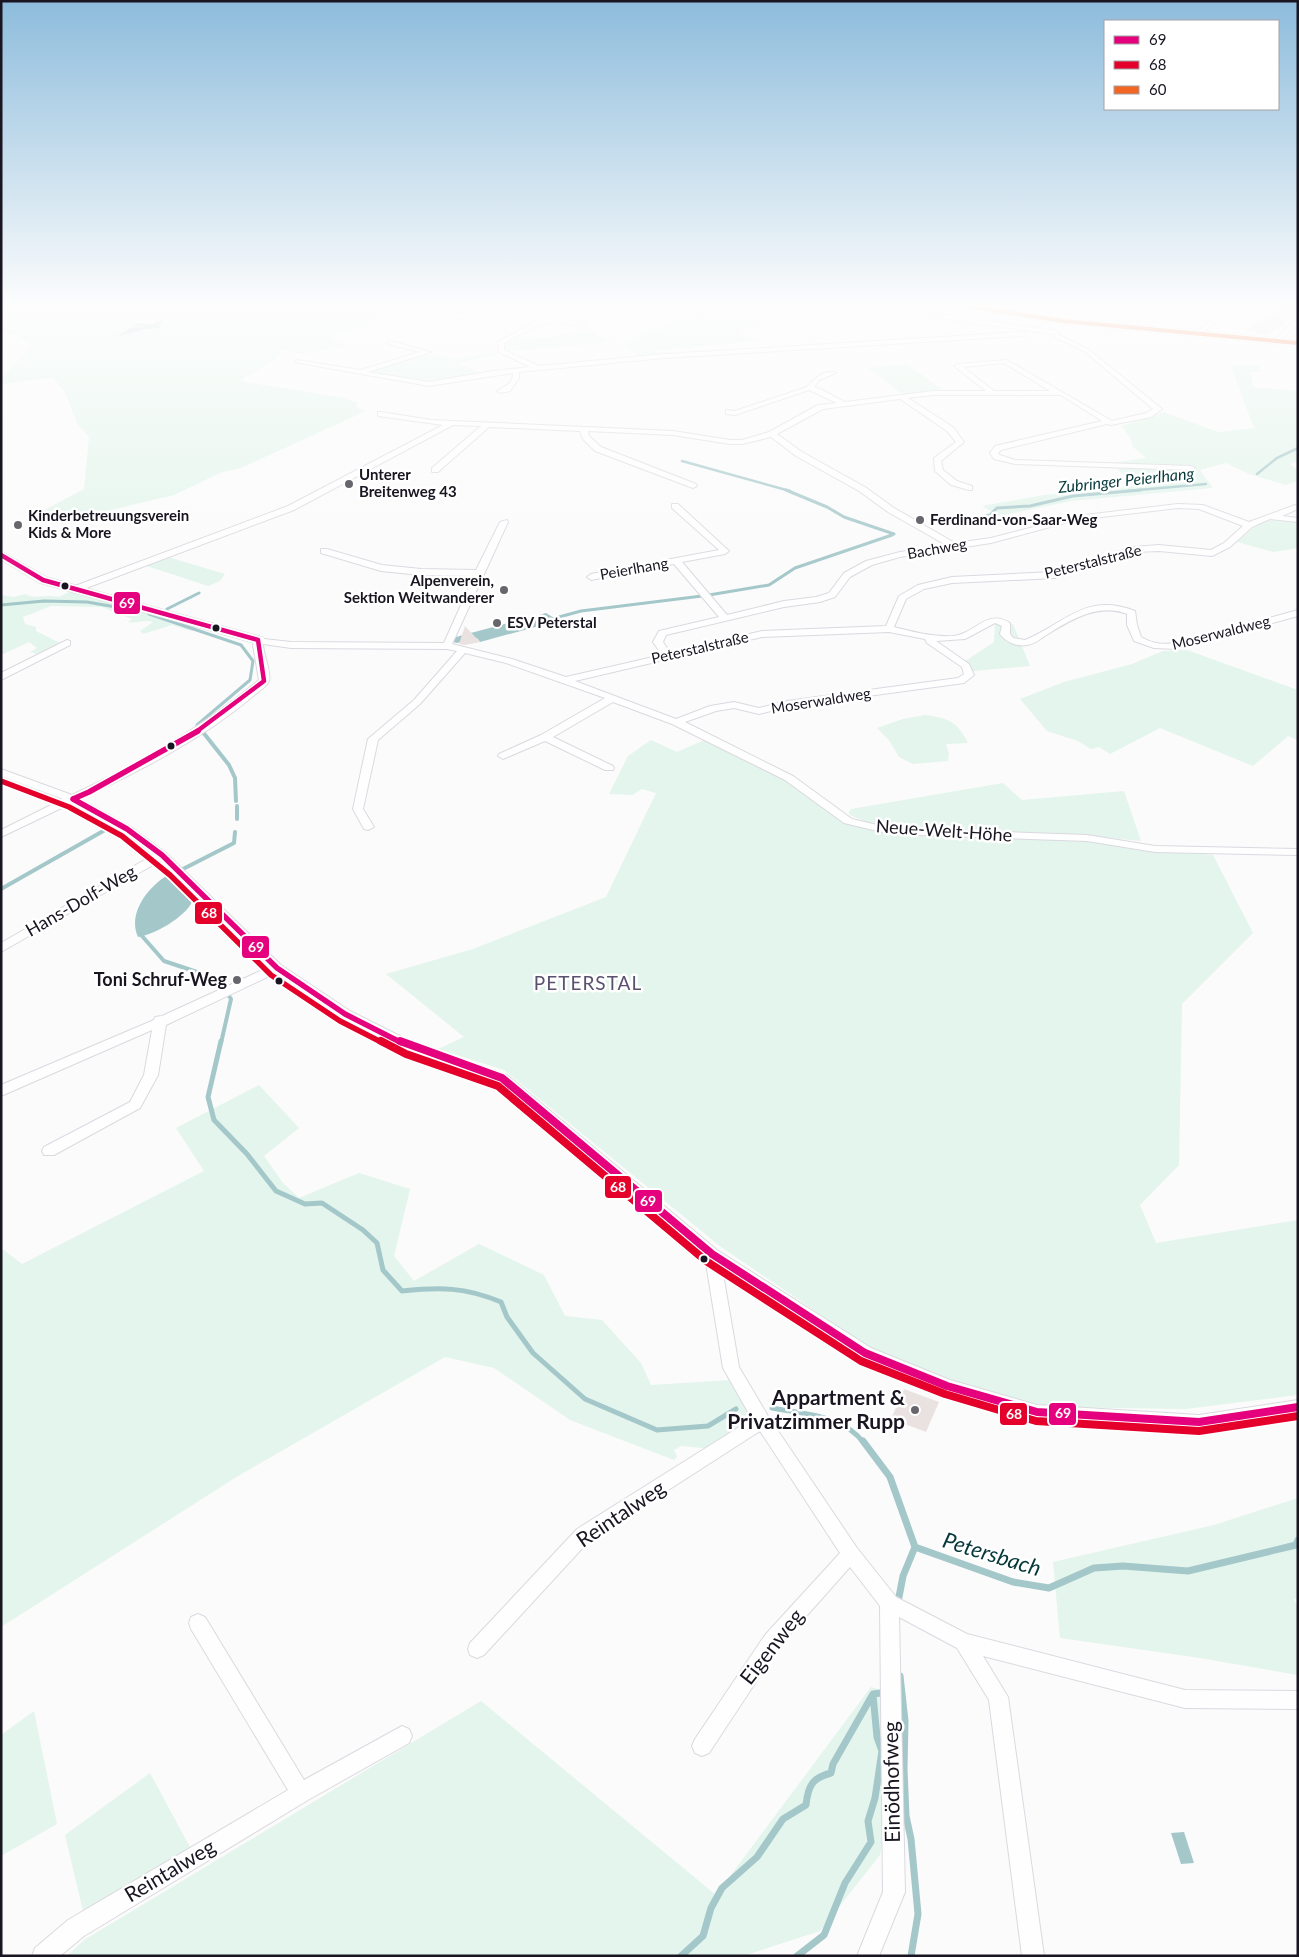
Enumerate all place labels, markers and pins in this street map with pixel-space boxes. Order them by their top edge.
place label: Unterer Breitenweg 43 [359,465,457,500]
marker: Unterer Breitenweg 43 [343,478,355,490]
place label: Kinderbetreuungsverein Kids & More [28,506,189,541]
place label: Ferdinand-von-Saar-Weg [930,510,1098,528]
marker: Ferdinand-von-Saar-Weg [914,514,926,526]
marker: Kinderbetreuungsverein Kids & More [12,519,24,531]
place label: Alpenverein, Sektion Weitwanderer [344,571,494,606]
unlabelled marker [60,581,70,591]
marker: Alpenverein, Sektion Weitwanderer [498,584,510,596]
place label: ESV Peterstal [507,613,597,631]
marker: ESV Peterstal [491,617,503,629]
unlabelled marker [211,623,221,633]
unlabelled marker [166,741,176,751]
place label: Toni Schruf-Weg [94,968,227,990]
marker: Toni Schruf-Weg [231,974,243,986]
unlabelled marker [274,976,284,986]
unlabelled marker [699,1254,709,1264]
place label: Appartment & Privatzimmer Rupp [727,1384,906,1433]
marker: Appartment & Privatzimmer Rupp [909,1404,921,1416]

